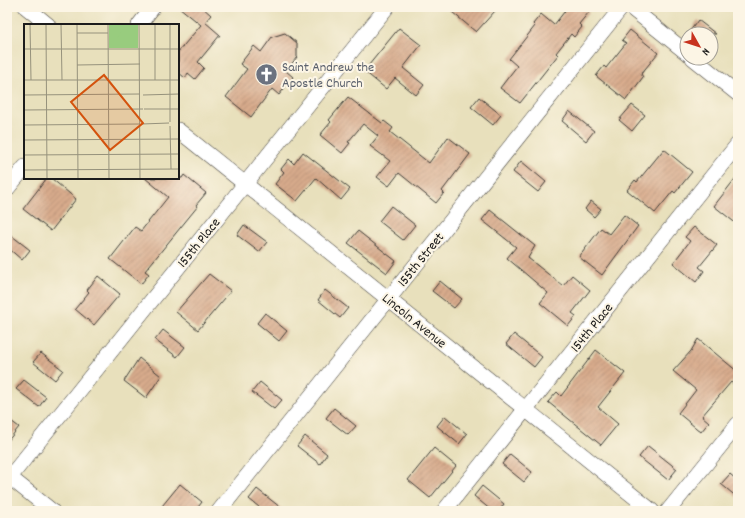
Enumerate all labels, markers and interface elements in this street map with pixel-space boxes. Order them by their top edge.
inset map [24,24,179,179]
north arrow [679,26,719,66]
text: N [697,44,713,59]
place label: Saint Andrew the Apostle Church [282,58,374,94]
church icon: Saint Andrew the Apostle Church [254,61,280,87]
street label: 155th Place [173,214,226,272]
street label: 155th Street [393,229,450,292]
street label: Lincoln Avenue [377,289,450,354]
street label: 154th Place [566,299,619,357]

